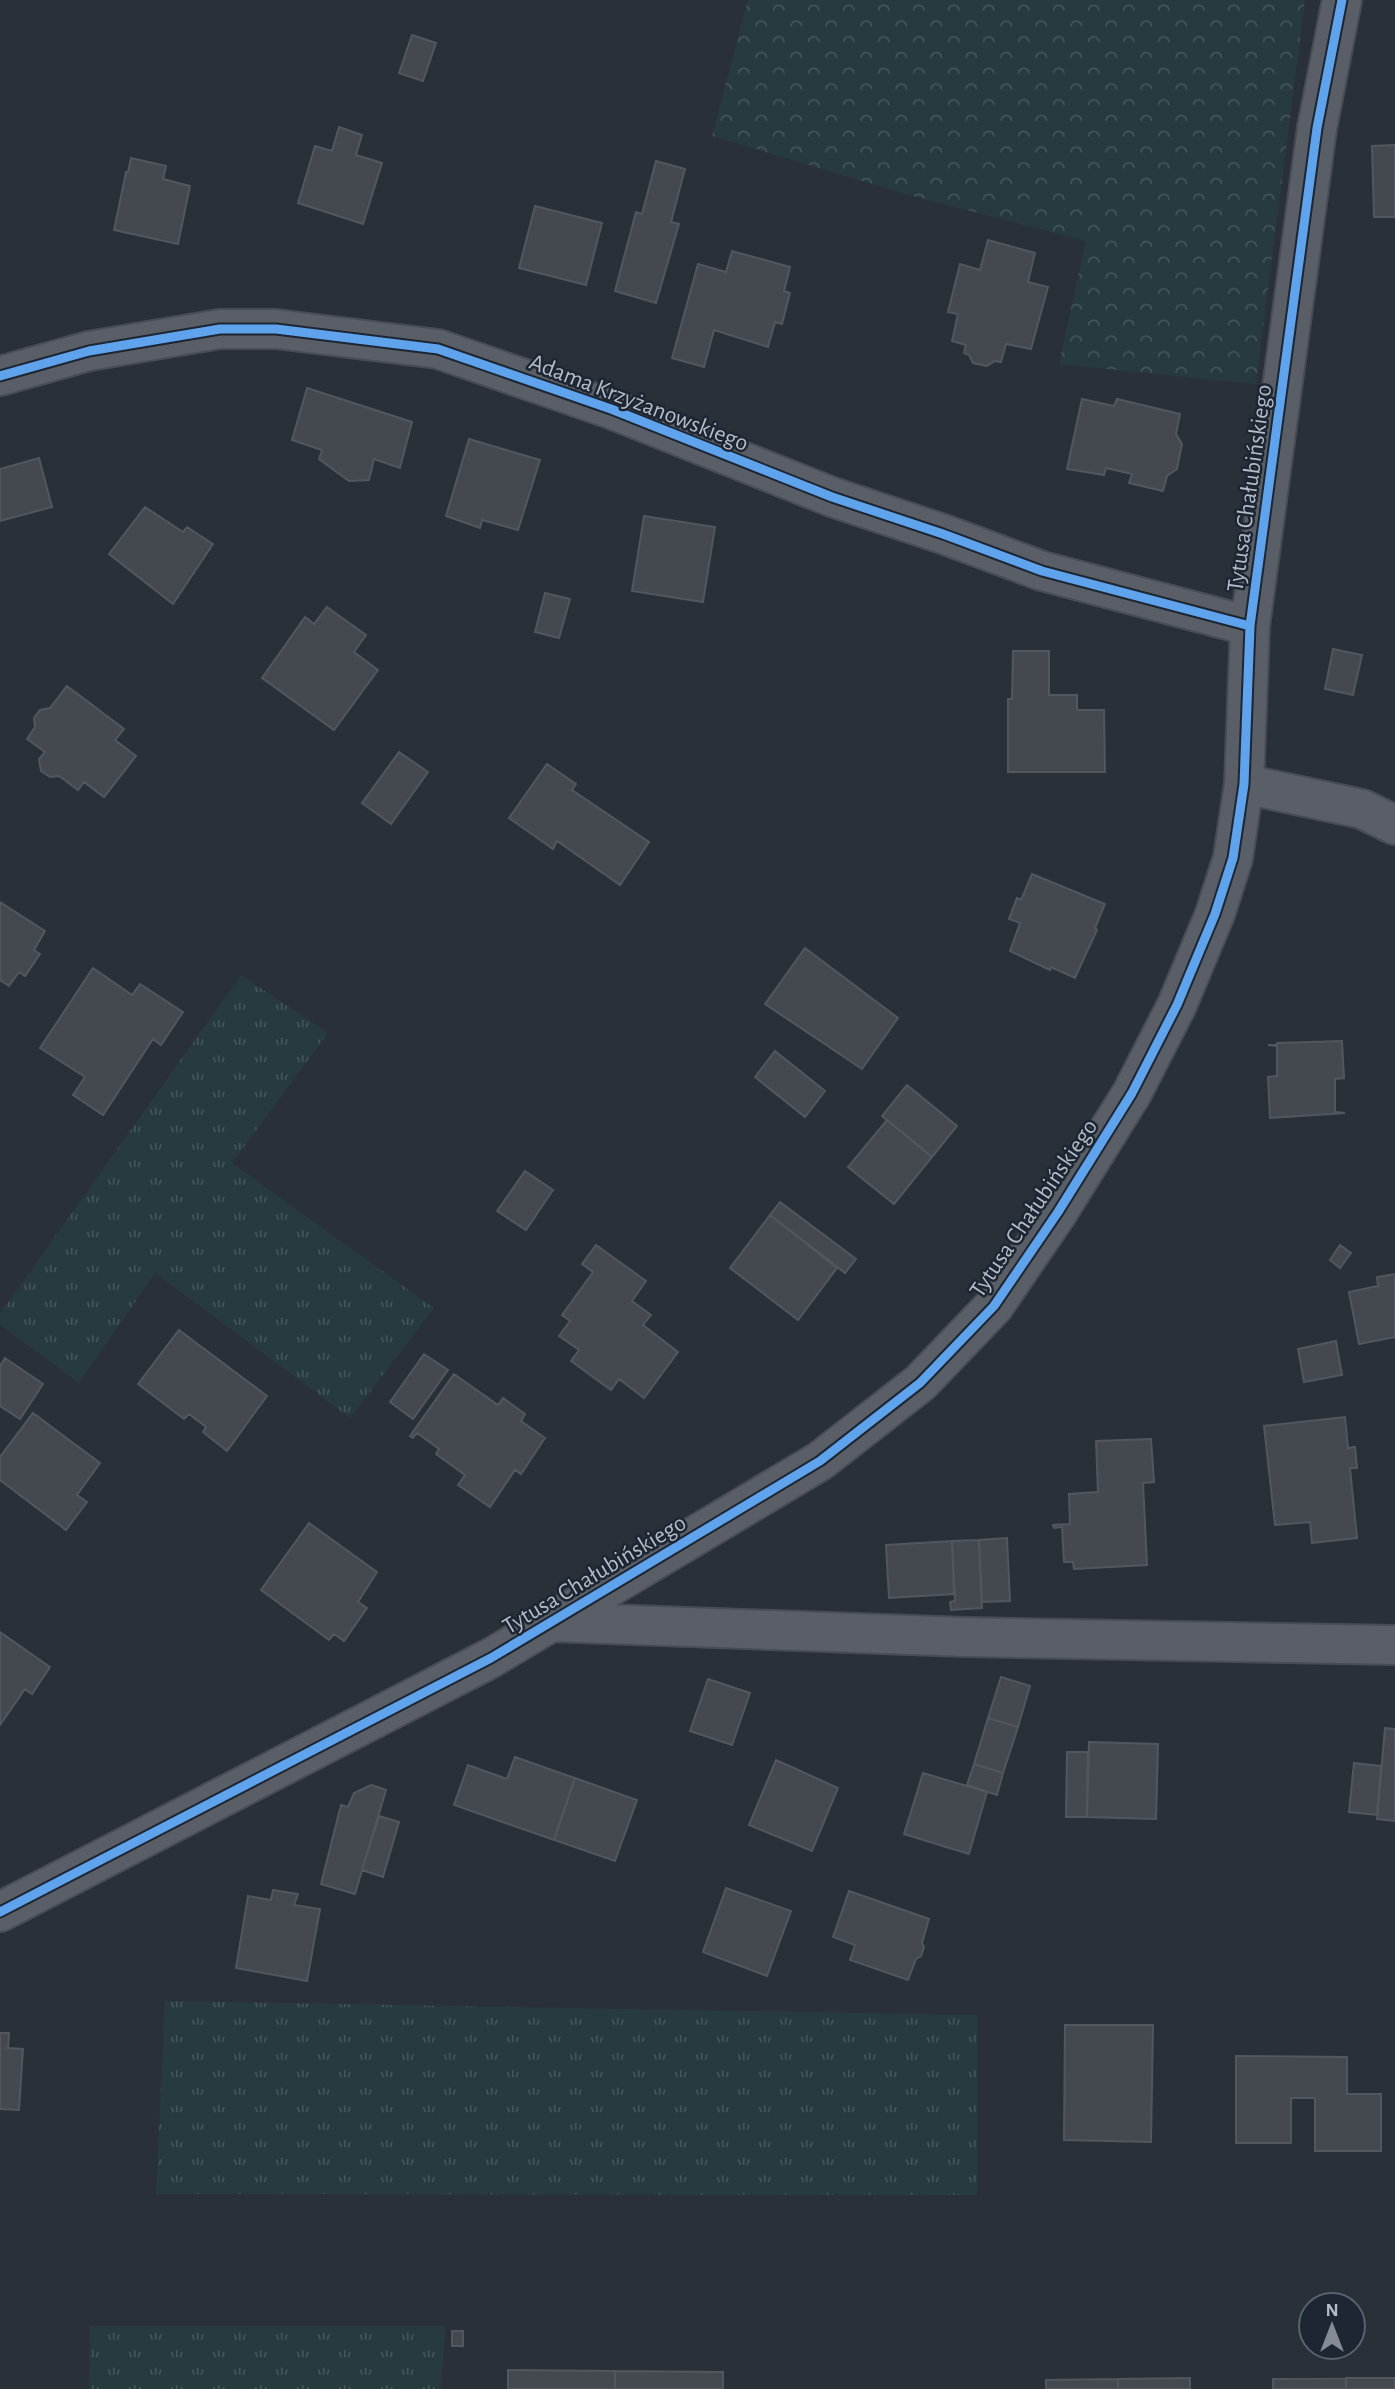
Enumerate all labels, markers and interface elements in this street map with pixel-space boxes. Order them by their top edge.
street label: Adama Krzyżanowskiego [526,350,751,456]
street label: Tytusa Chałubińskiego [1224,383,1276,593]
street label: Tytusa Chałubińskiego [965,1115,1102,1302]
street label: Tytusa Chałubińskiego [499,1511,690,1639]
north arrow [1297,2291,1367,2361]
text: N [1325,2301,1339,2320]

